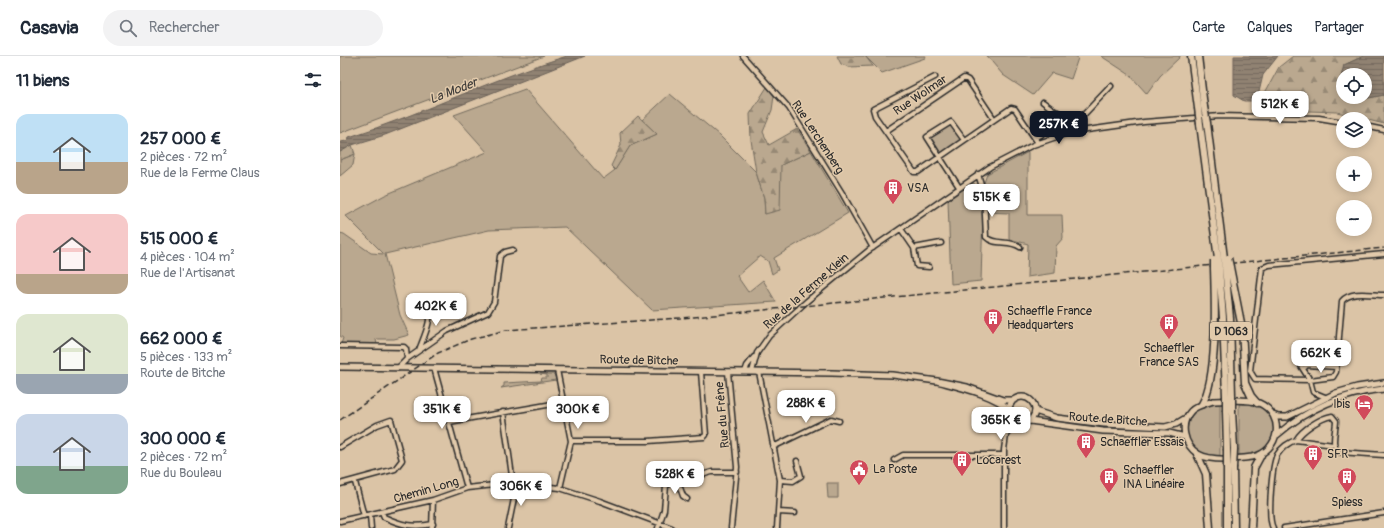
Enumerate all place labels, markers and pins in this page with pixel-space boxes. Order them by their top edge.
pin: 512K € [1247,91,1313,125]
pin: 257K € [1026,111,1092,145]
building icon: VSA [882,177,904,205]
place label: VSA [907,181,929,196]
pin: 515K € [959,184,1025,218]
pin: 402K € [403,293,469,327]
place label: Schaeffle France Headquarters [1007,304,1092,333]
building icon: Schaeffle France Headquarters [982,307,1004,335]
building icon: Schaeffler France SAS [1158,312,1180,340]
pin: 662K € [1288,340,1354,374]
place label: Schaeffler France SAS [1139,341,1199,370]
pin: 288K € [773,390,839,424]
hotel icon: Ibis [1353,393,1375,421]
pin: 351K € [409,396,475,430]
pin: 300K € [545,396,611,430]
place label: Ibis [1333,397,1351,412]
pin: 365K € [968,407,1034,441]
building icon: Schaeffler Essais [1075,431,1097,459]
place label: Schaeffler Essais [1100,435,1184,450]
building icon: SFR [1302,443,1324,471]
place label: SFR [1327,447,1348,462]
building icon: Locarest [951,449,973,477]
place label: Locarest [976,453,1021,468]
public building icon: La Poste [848,458,870,486]
pin: 528K € [642,461,708,495]
place label: La Poste [873,462,917,477]
place label: Schaeffler INA Linéaire [1123,463,1185,492]
building icon: Schaeffler INA Linéaire [1098,466,1120,494]
building icon: Spiess [1336,466,1358,494]
pin: 306K € [488,473,554,507]
place label: Spiess [1331,495,1363,510]

